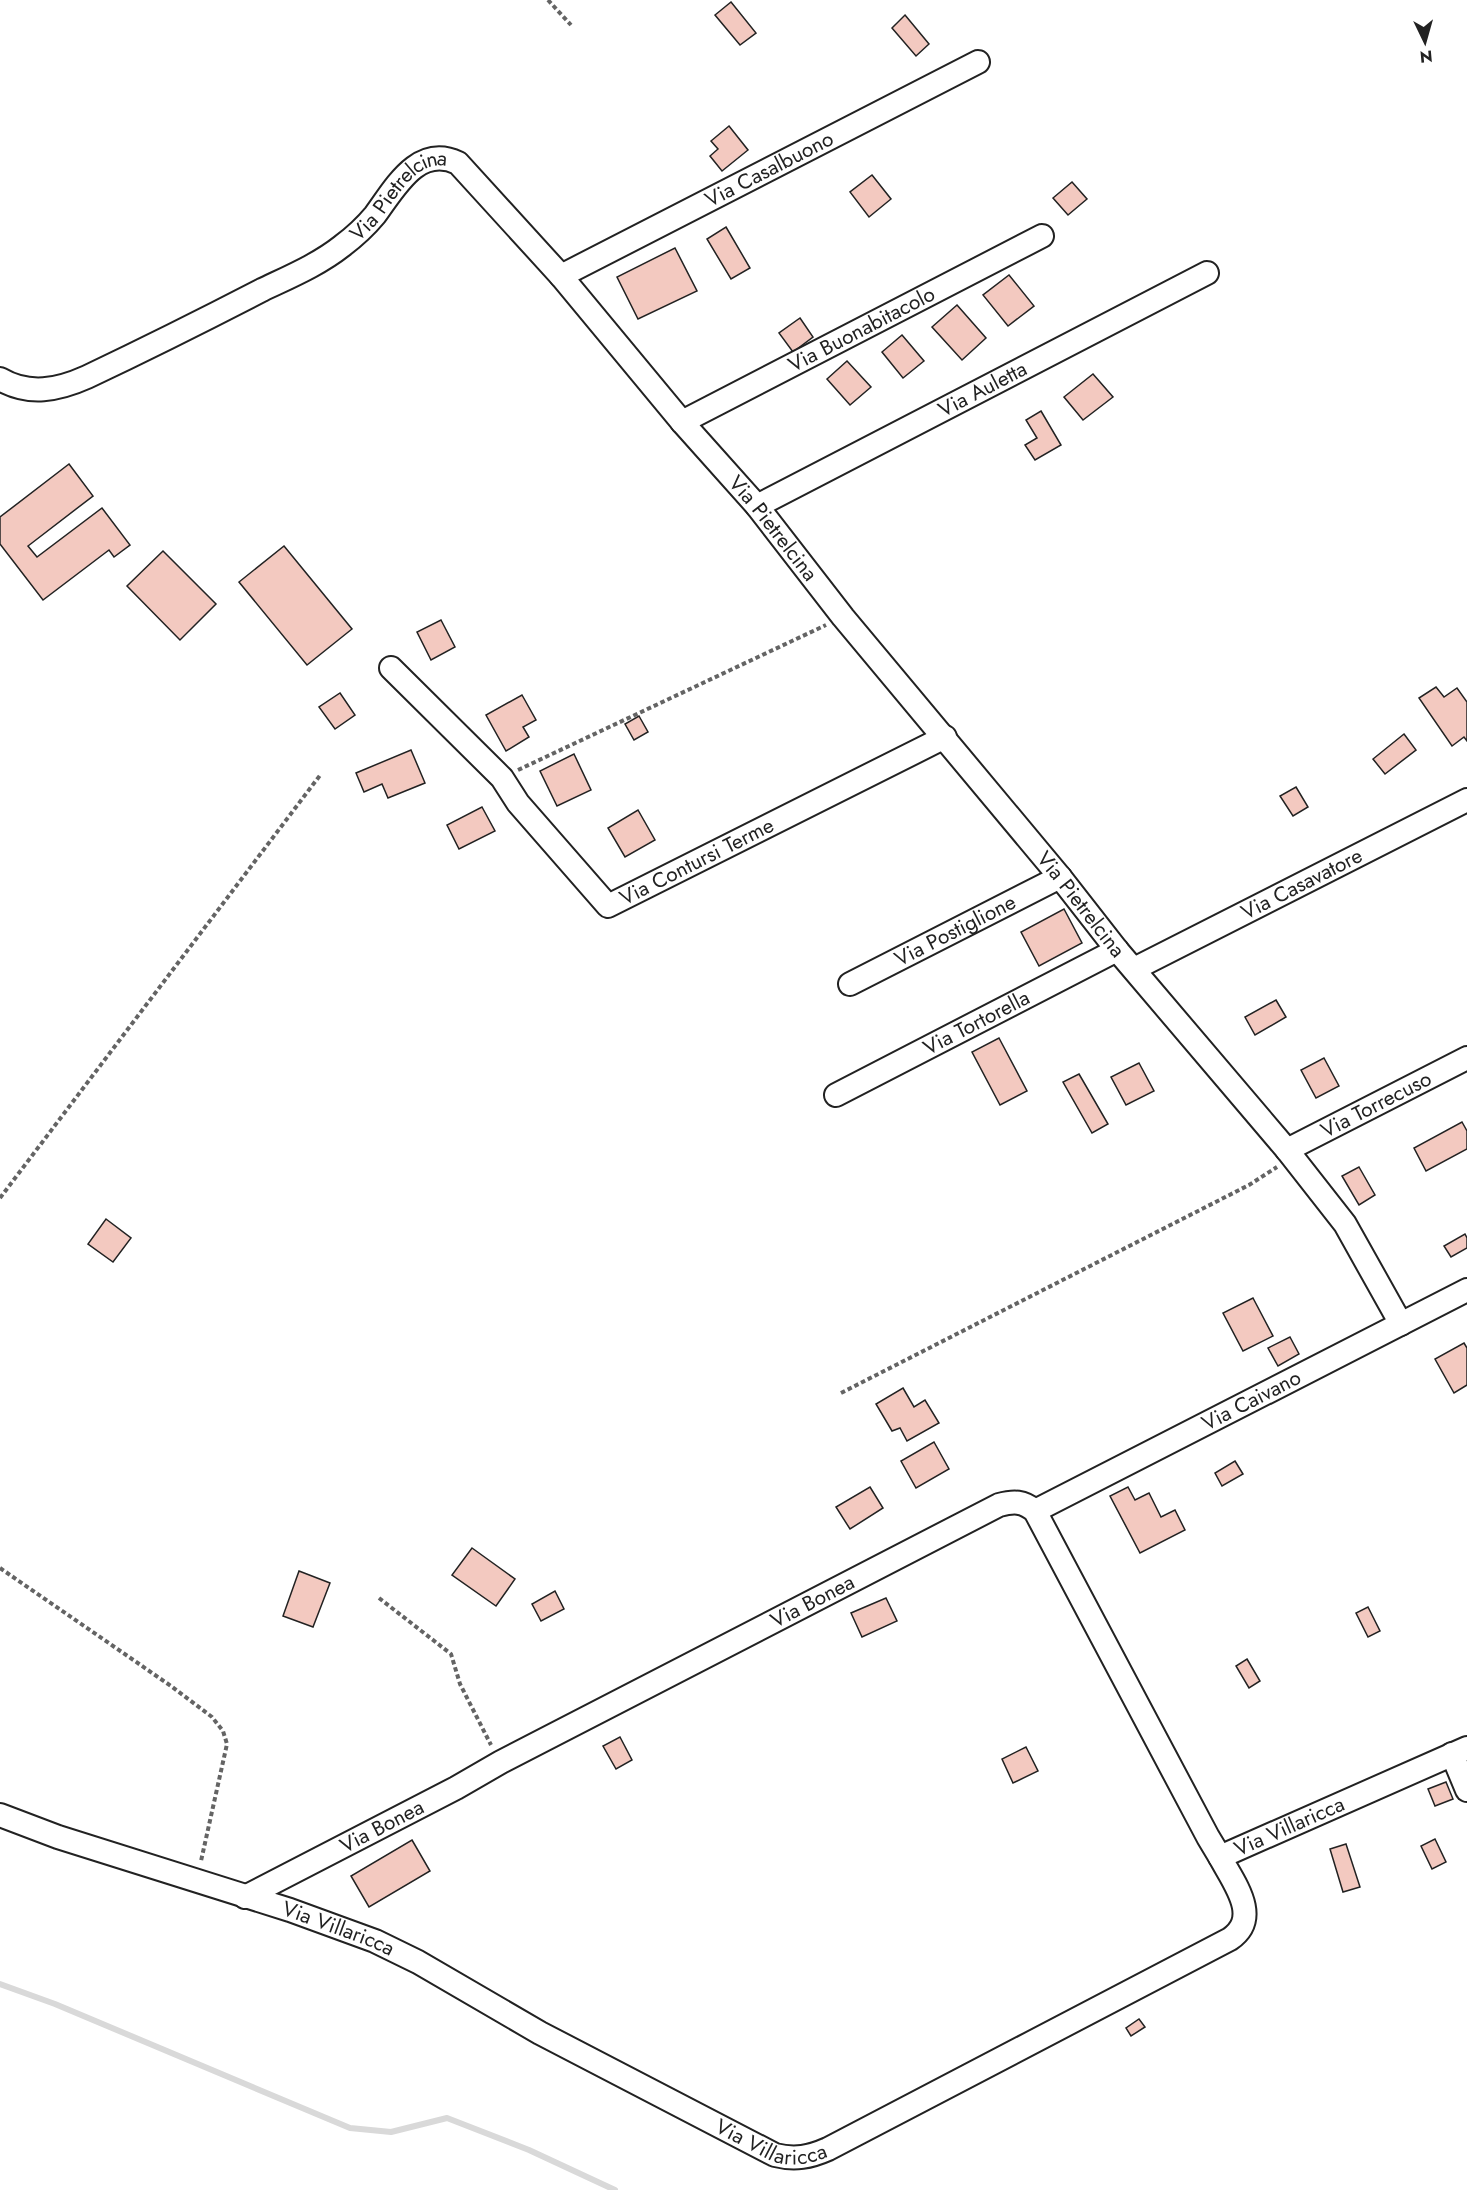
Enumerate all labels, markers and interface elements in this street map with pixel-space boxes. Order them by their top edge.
north arrow [1395,12,1455,72]
text: N [1419,44,1434,68]
street label: Via Casalbuono [700,124,839,215]
street label: Via Pietrelcina [343,143,448,248]
street label: Via Buonabitacolo [783,279,940,380]
street label: Via Auletta [933,354,1032,425]
street label: Via Pietrelcina [722,469,825,587]
street label: Via Contursi Terme [614,810,779,913]
street label: Via Casavatore [1236,841,1368,927]
street label: Via Pietrelcina [1030,845,1132,964]
street label: Via Postiglione [889,887,1021,974]
street label: Via Tortorella [918,983,1035,1063]
street label: Via Torrecuso [1315,1064,1437,1145]
street label: Via Caivano [1197,1362,1306,1438]
street label: Via Bonea [765,1567,860,1635]
street label: Via Villaricca [1229,1789,1349,1864]
street label: Via Bonea [335,1792,429,1861]
street label: Via Villaricca [279,1894,400,1963]
street label: Via Villaricca [710,2112,831,2173]

